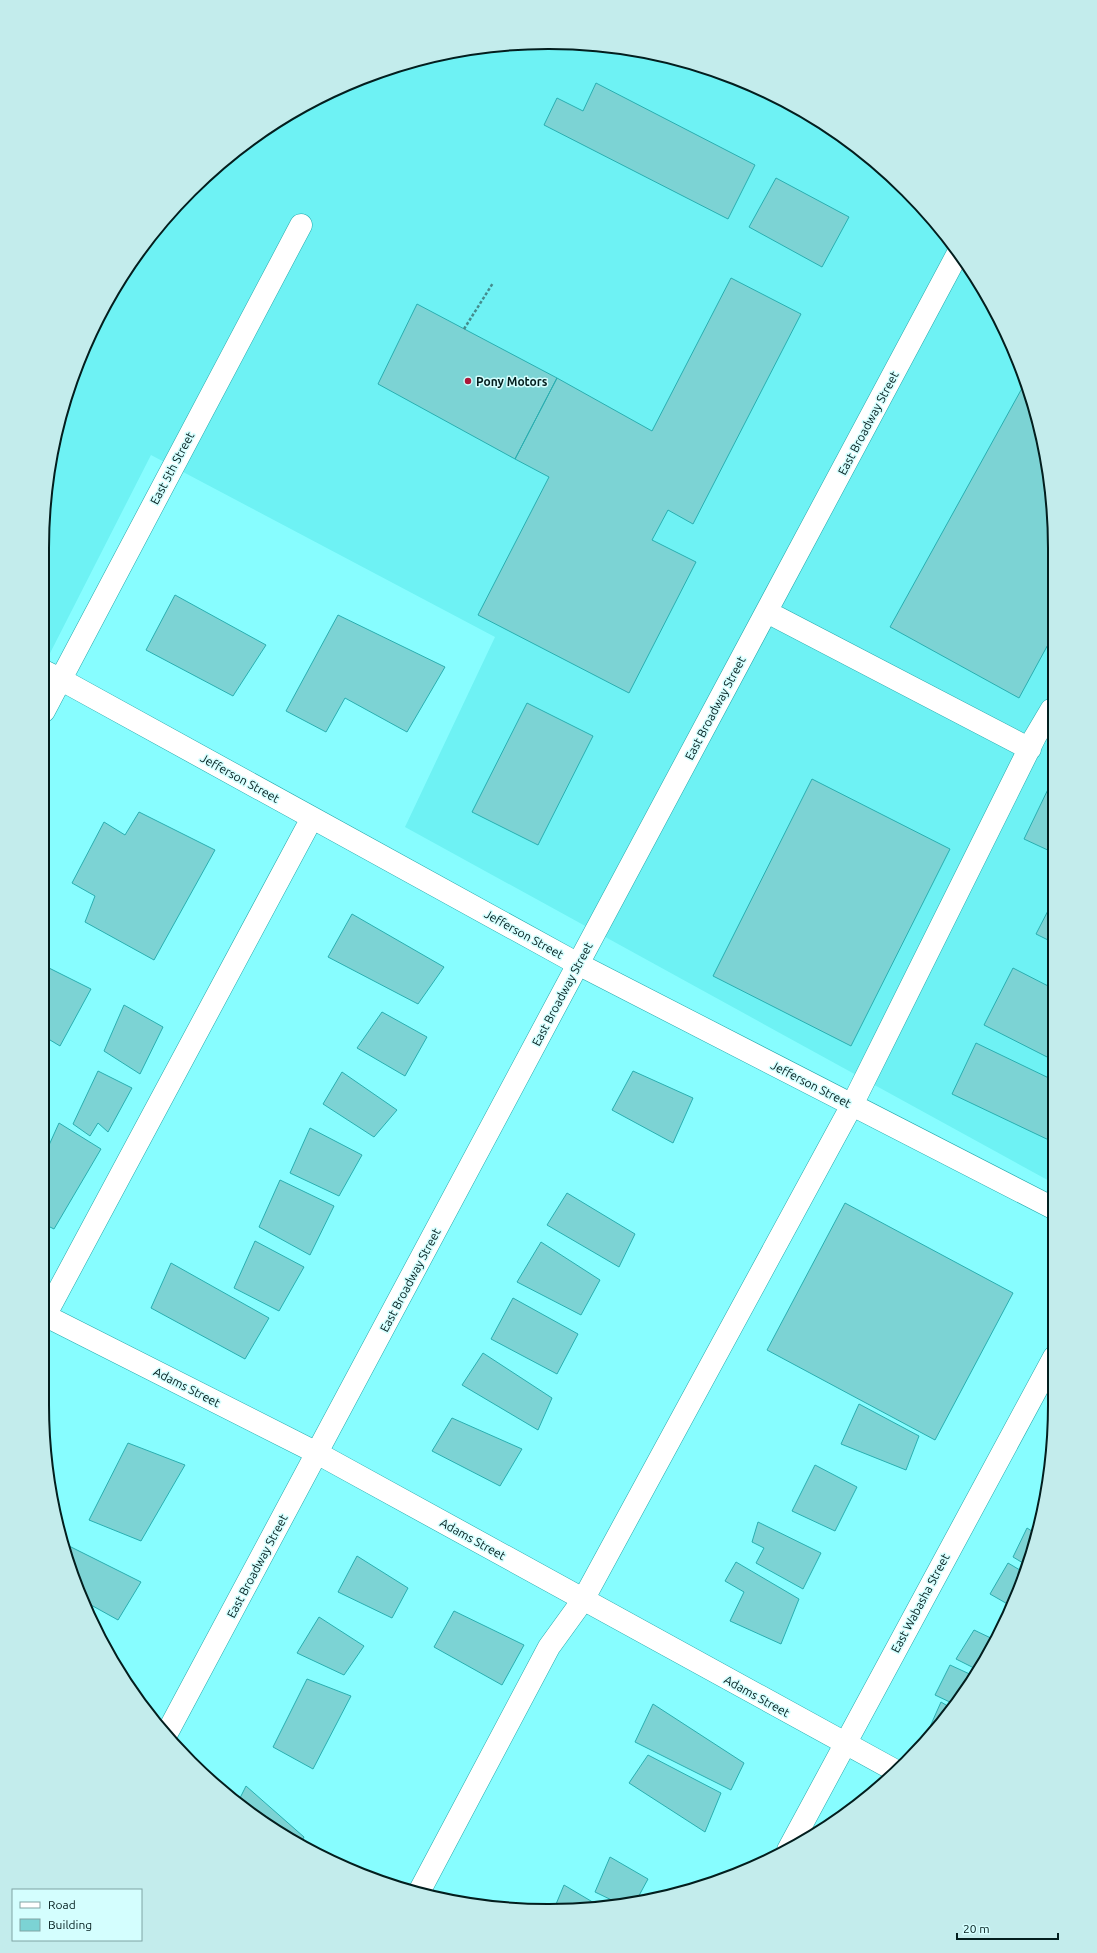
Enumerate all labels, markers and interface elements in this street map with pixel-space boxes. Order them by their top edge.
street label: East Broadway Street [835,369,901,477]
place label: Pony Motors [476,375,548,388]
marker: Pony Motors [463,376,473,386]
street label: East 5th Street [147,429,197,506]
street label: East Broadway Street [682,654,748,762]
street label: Jefferson Street [198,751,282,805]
street label: Jefferson Street [482,907,566,961]
street label: East Broadway Street [529,940,595,1048]
street label: Jefferson Street [769,1058,853,1110]
street label: East Broadway Street [377,1226,443,1334]
street label: Adams Street [152,1365,223,1409]
street label: East Broadway Street [224,1512,290,1620]
street label: Adams Street [438,1516,508,1562]
street label: East Wabasha Street [888,1551,952,1655]
street label: Adams Street [722,1673,792,1719]
legend [12,1889,142,1941]
text: Road [48,1898,76,1911]
scale bar [957,1915,1058,1941]
text: Building [48,1918,92,1931]
text: 20 m [963,1922,990,1935]

